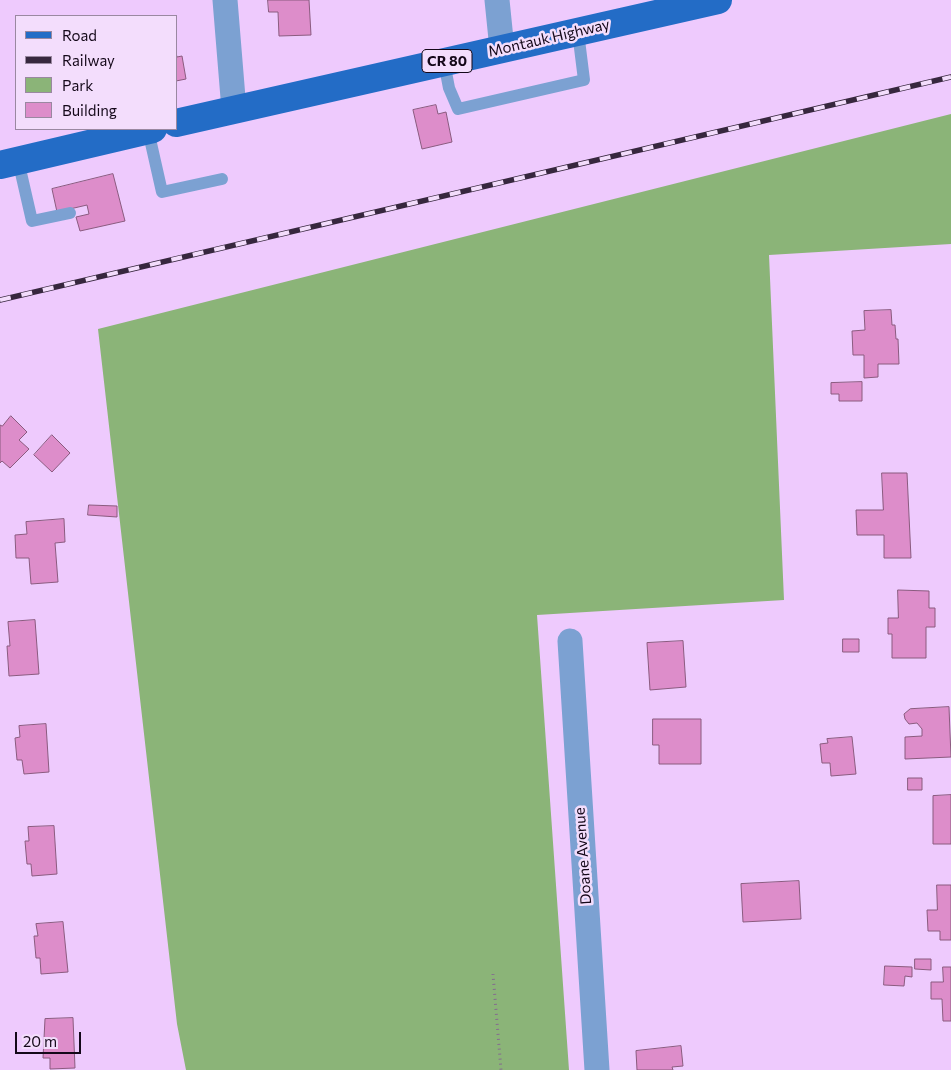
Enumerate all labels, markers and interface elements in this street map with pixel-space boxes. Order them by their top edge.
legend [15,15,178,130]
street label: Montauk Highway [486,15,612,61]
text: Road [62,26,97,44]
road number: CR 80 [422,49,472,72]
text: Railway [62,51,115,69]
text: Park [62,76,93,94]
text: Building [62,101,117,119]
street label: Doane Avenue [571,807,595,905]
scale bar [18,1022,84,1054]
text: 20 m [23,1032,57,1050]

